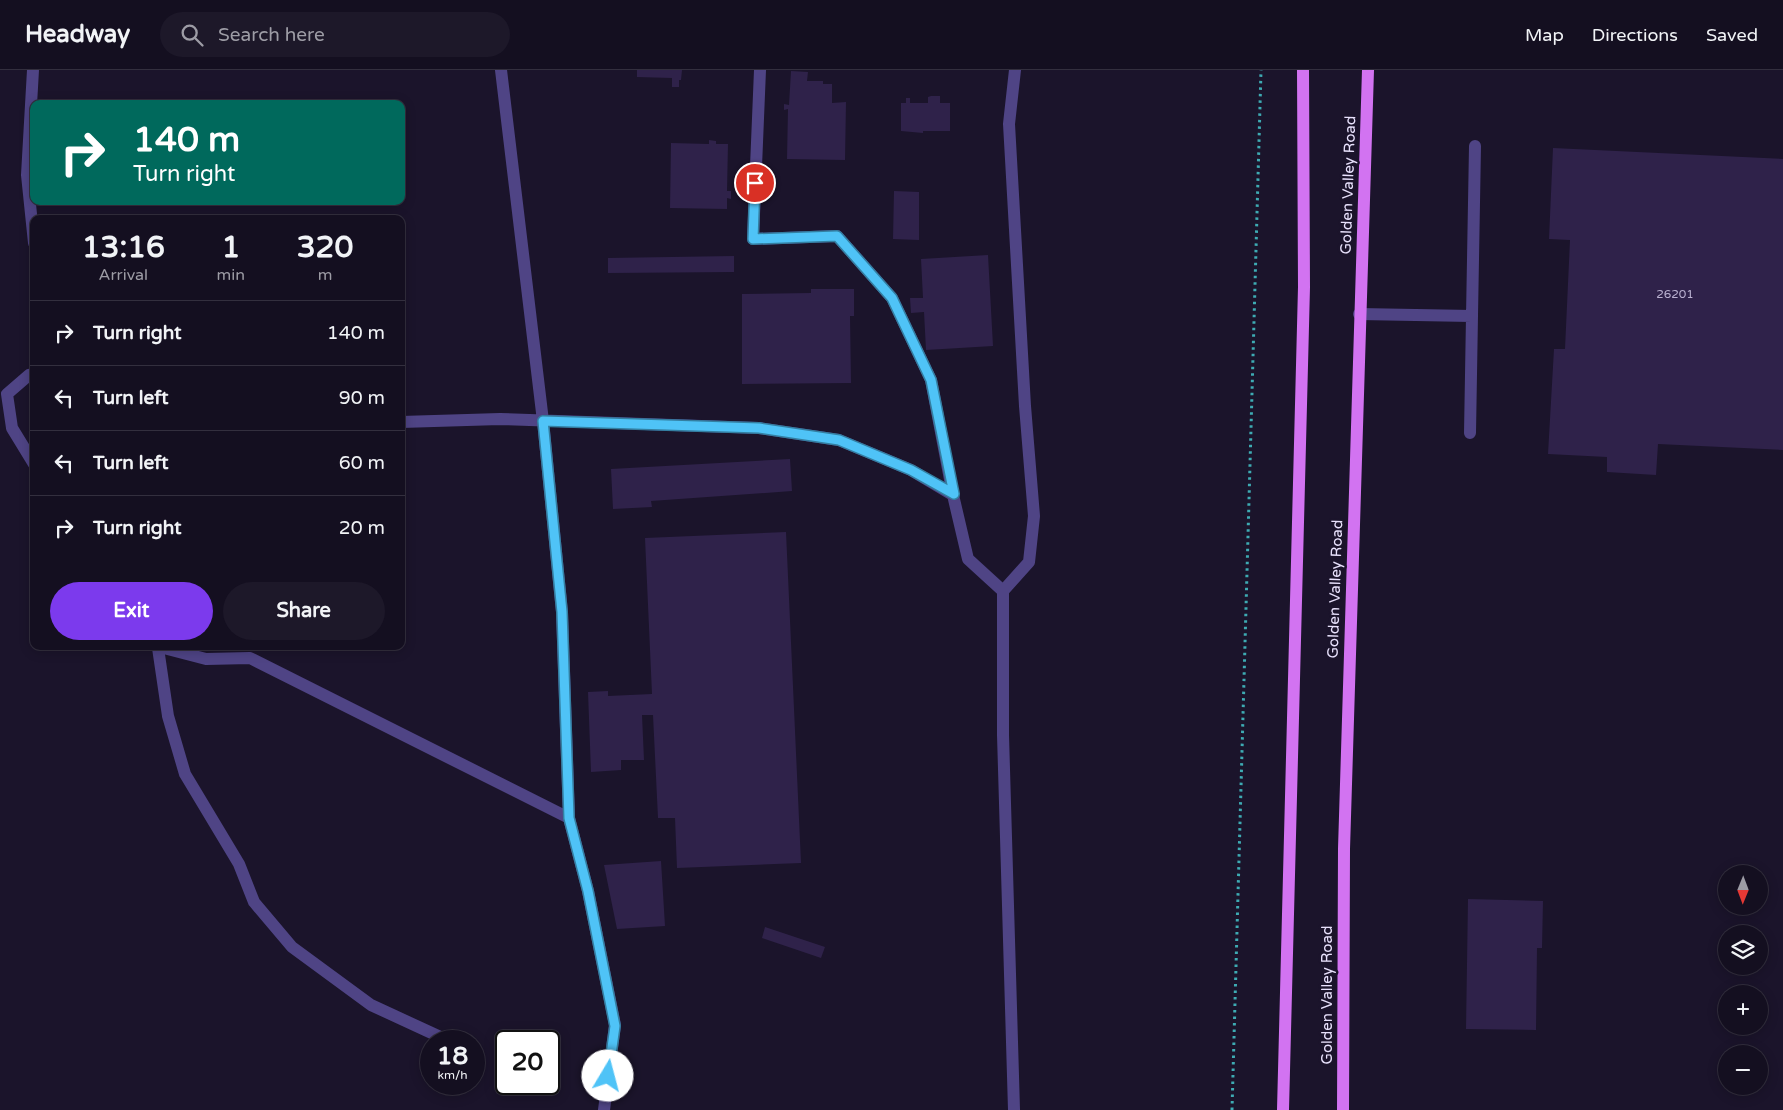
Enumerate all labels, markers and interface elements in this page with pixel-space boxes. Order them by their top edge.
search box [160,12,510,57]
text: Headway [25,20,130,49]
icon: search [178,21,206,49]
text: Search here [218,24,325,46]
text: Map [1525,24,1564,46]
text: Directions [1592,24,1678,46]
text: Saved [1706,24,1758,46]
street label: Golden Valley Road [1337,115,1359,255]
text: 140 m [133,119,240,161]
icon: right [50,120,115,185]
text: Turn right [133,161,235,187]
pin [734,162,776,204]
icon: arrive [741,169,769,197]
text: 13:16 [82,229,165,266]
text: 1 [221,229,240,266]
text: 320 [297,229,353,266]
text: Arrival [99,265,148,285]
text: min [217,265,245,285]
text: m [318,265,332,285]
house number: 26201 [1656,287,1694,301]
icon: right [50,319,78,347]
text: Turn right [93,322,181,344]
text: 140 m [327,322,385,344]
icon: left [50,384,78,412]
text: Turn left [93,387,169,409]
text: 90 m [339,387,385,409]
icon: left [50,449,78,477]
text: Turn left [93,452,169,474]
text: 60 m [339,452,385,474]
icon: right [50,514,78,542]
text: Turn right [93,517,181,539]
text: 20 m [339,517,385,539]
street label: Golden Valley Road [1324,519,1346,659]
button: Exit [50,582,213,640]
button: Share [223,582,385,640]
north arrow [1718,865,1768,915]
map controls [1718,865,1768,1095]
button: layers [1718,925,1768,975]
street label: Golden Valley Road [1318,926,1336,1064]
button: + [1718,985,1768,1035]
speed limit sign: 20 [495,1030,560,1095]
text: 18 [437,1041,468,1071]
button: − [1718,1045,1768,1095]
position arrow [581,1049,633,1101]
text: km/h [437,1068,468,1082]

